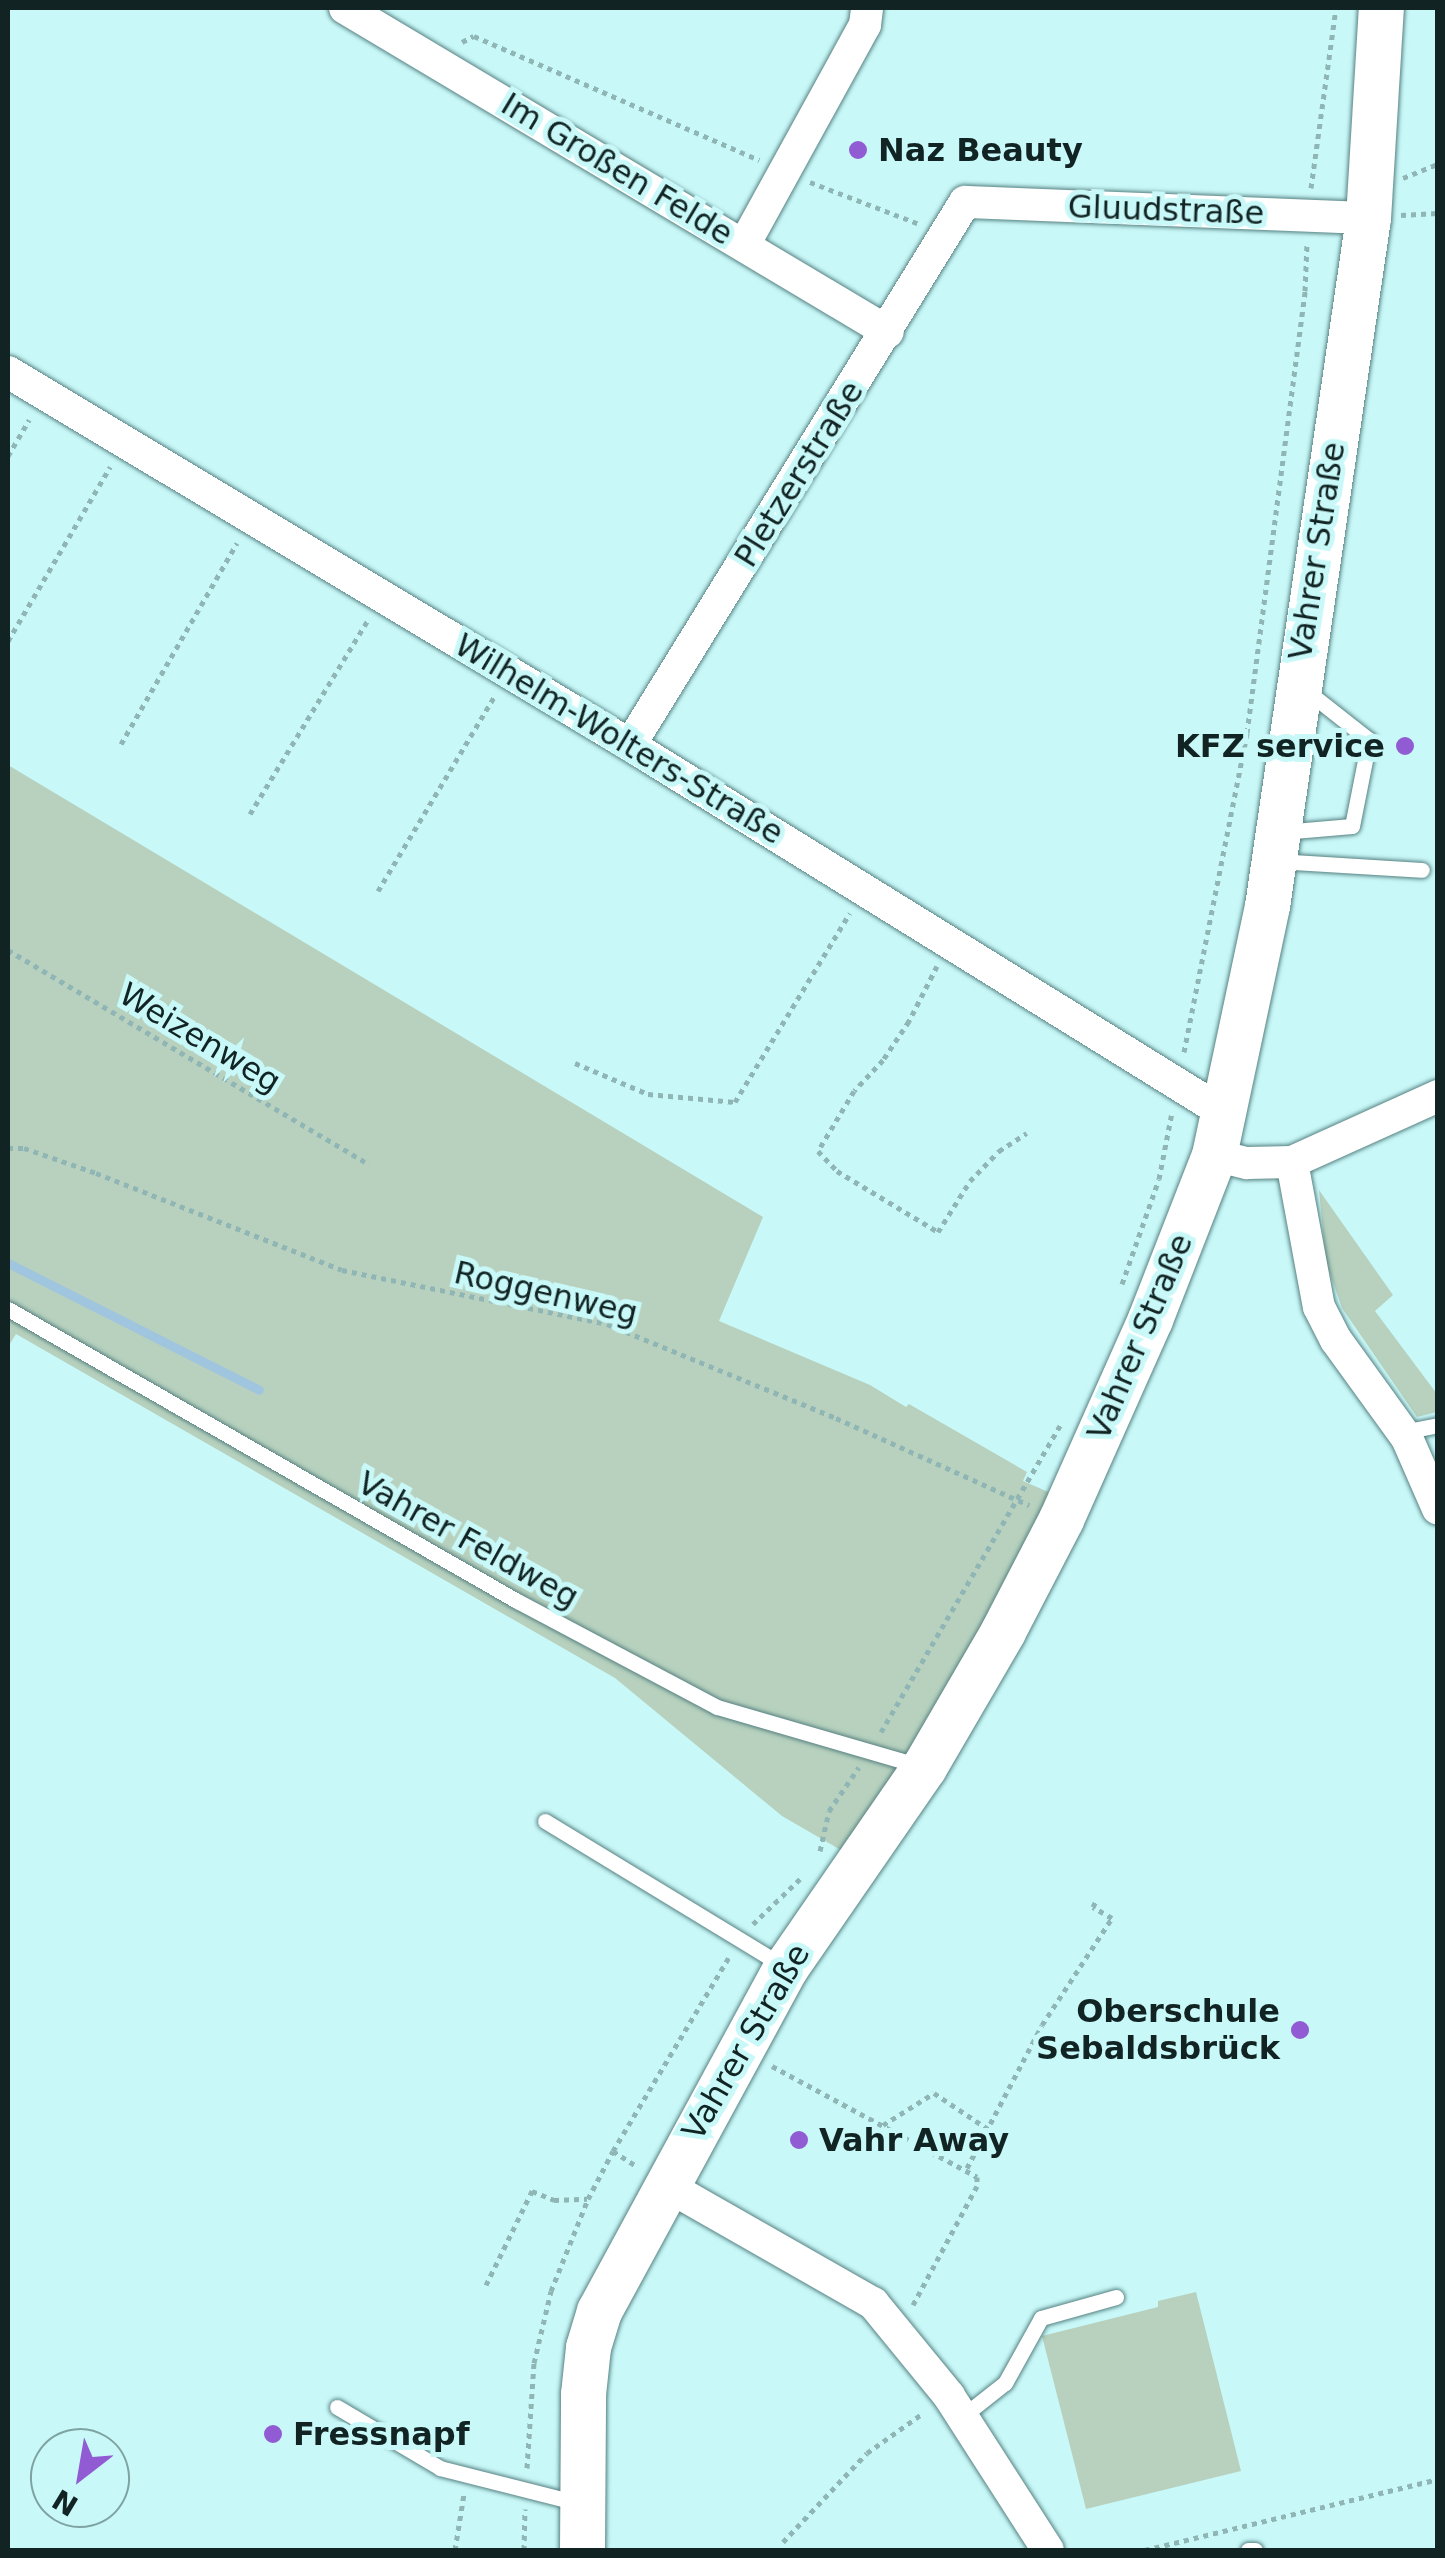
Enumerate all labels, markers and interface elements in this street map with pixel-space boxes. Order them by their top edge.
street label: Im Großen Felde [494,85,740,253]
place label: Naz Beauty [878,131,1083,169]
marker: Naz Beauty [847,139,869,161]
street label: Gluudstraße [1067,187,1265,233]
street label: Pletzerstraße [727,374,871,574]
street label: Vahrer Straße [1281,439,1353,663]
street label: Wilhelm-Wolters-Straße [448,626,790,852]
place label: KFZ service [1175,727,1385,765]
marker: KFZ service [1394,735,1416,757]
street label: Weizenweg [112,975,288,1101]
street label: Vahrer Straße [1079,1228,1201,1446]
street label: Roggenweg [451,1253,641,1333]
street label: Vahrer Feldweg [351,1463,585,1617]
street label: Vahrer Straße [674,1937,818,2147]
place label: Oberschule Sebaldsbrück [1036,1993,1280,2068]
marker: Oberschule Sebaldsbrück [1289,2019,1311,2041]
place label: Vahr Away [819,2121,1009,2159]
marker: Vahr Away [788,2129,810,2151]
place label: Fressnapf [293,2415,470,2453]
marker: Fressnapf [262,2423,284,2445]
north arrow [30,2428,130,2528]
text: N [47,2482,84,2523]

